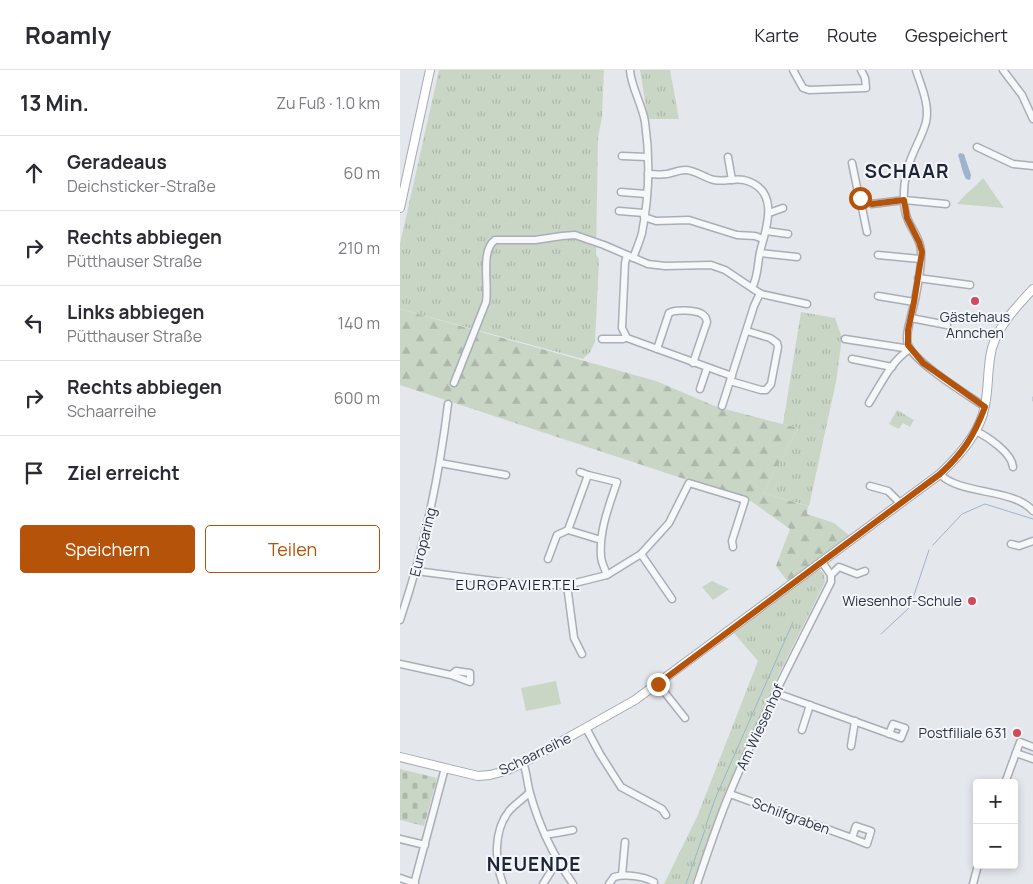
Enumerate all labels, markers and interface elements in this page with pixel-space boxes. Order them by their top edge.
text: Roamly [25,18,111,51]
text: Karte [754,23,799,47]
text: Route [827,23,877,47]
text: Gespeichert [905,23,1008,47]
text: 13 Min. [20,89,89,117]
text: Zu Fuß · 1.0 km [276,92,380,114]
text: Geradeaus [67,149,167,175]
district label: SCHAAR [865,158,949,184]
icon: ahead [20,159,48,187]
text: 60 m [344,162,380,184]
text: Deichsticker-Straße [67,175,216,197]
route start [849,187,872,210]
text: Rechts abbiegen [67,224,222,250]
icon: right [20,234,48,262]
text: 210 m [338,237,380,259]
text: Pütthauser Straße [67,250,202,272]
marker: Gästehaus Annchen [969,295,981,307]
text: Links abbiegen [67,299,204,325]
place label: Gästehaus Annchen [940,307,1010,342]
icon: left [20,309,48,337]
text: 140 m [338,312,380,334]
text: Pütthauser Straße [67,325,202,347]
text: Rechts abbiegen [67,374,222,400]
icon: right [20,384,48,412]
text: 600 m [334,387,380,409]
text: Schaarreihe [67,400,156,422]
icon: arrive [20,459,48,487]
text: Ziel erreicht [67,460,180,486]
street label: Europaring [405,505,440,578]
button: Speichern [20,525,195,573]
button: Teilen [205,525,380,573]
district label: EUROPAVIERTEL [456,574,580,595]
place label: Wiesenhof-Schule [842,591,962,610]
marker: Wiesenhof-Schule [966,595,978,607]
route end [647,673,670,696]
street label: Am Wiesenhof [731,681,788,773]
place label: Postfiliale 631 [919,723,1007,742]
marker: Postfiliale 631 [1011,727,1023,739]
street label: Schaarreihe [495,728,574,779]
map controls [973,779,1018,869]
button: + [973,779,1018,824]
street label: Schilfgraben [750,793,833,838]
button: − [973,824,1018,869]
district label: NEUENDE [487,851,581,877]

